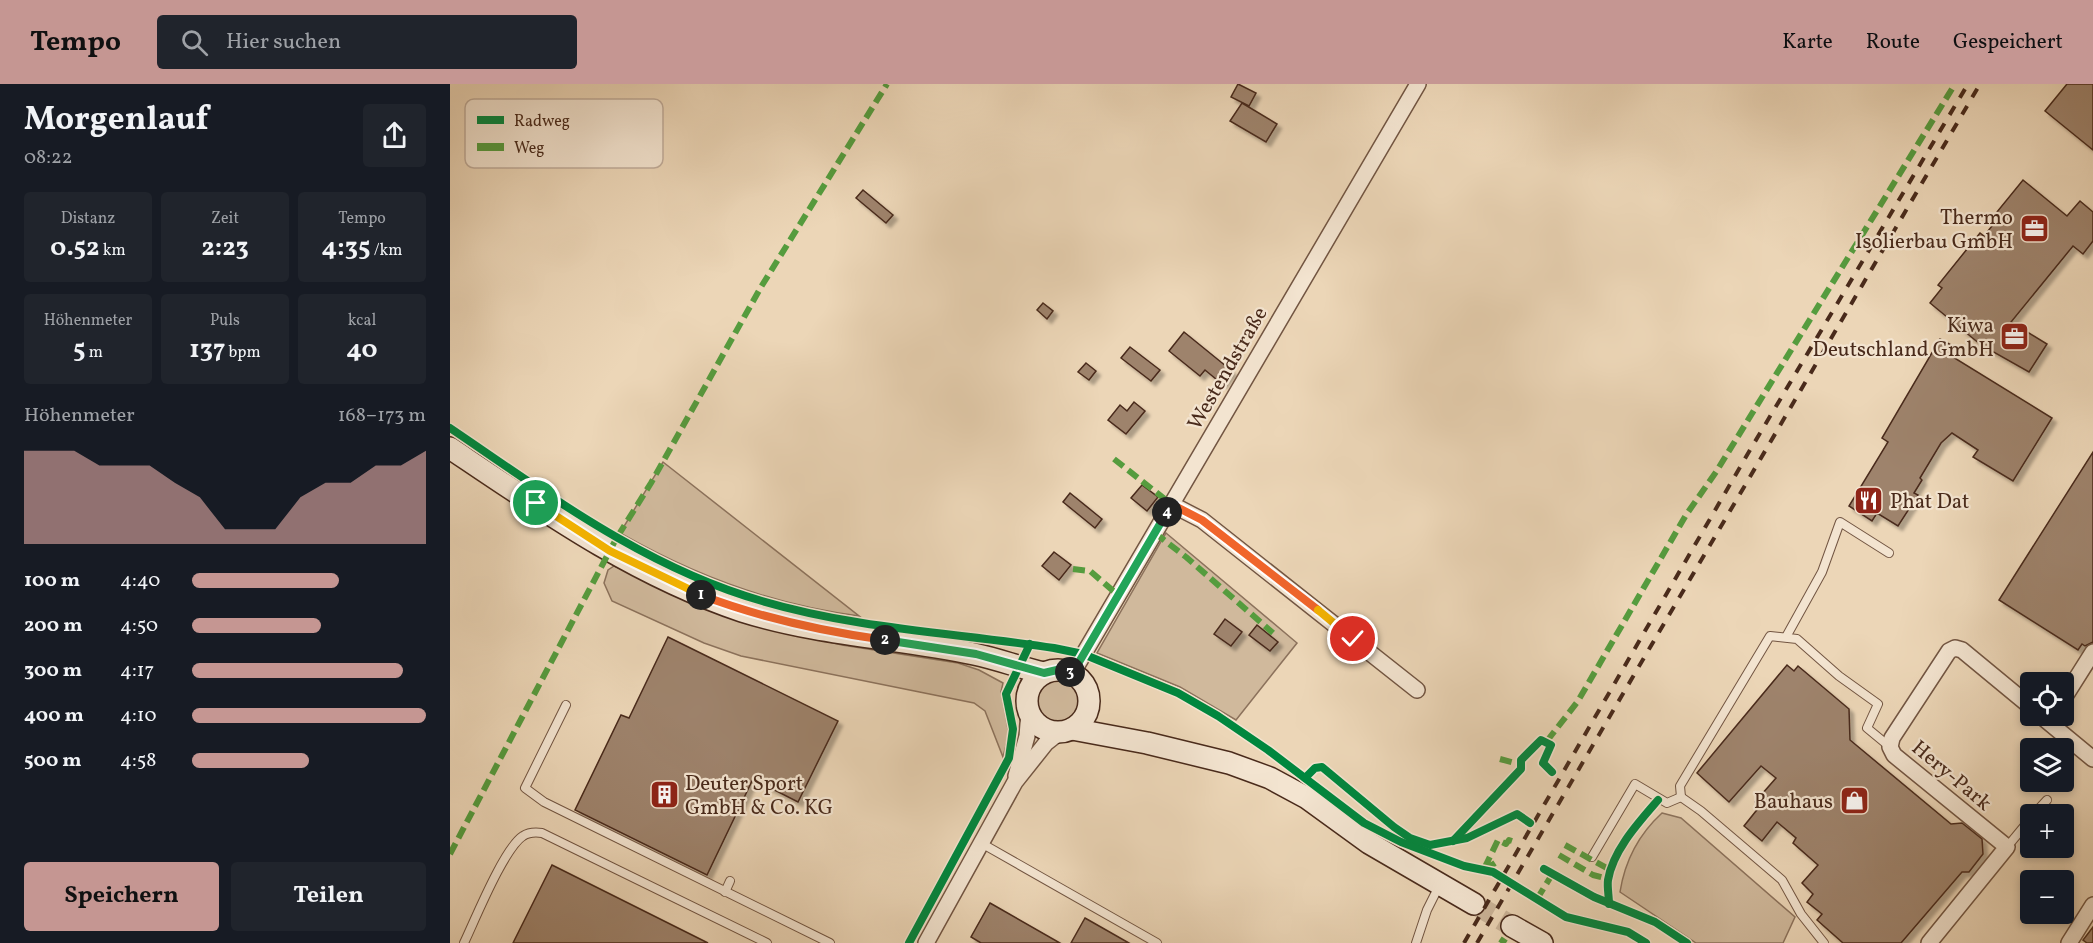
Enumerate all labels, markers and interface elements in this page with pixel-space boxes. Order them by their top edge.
search box [157,15,577,69]
text: Tempo [30,23,121,62]
icon: search [178,26,211,59]
text: Hier suchen [226,27,341,58]
text: Karte [1782,28,1833,57]
text: Route [1866,28,1920,57]
text: Gespeichert [1953,28,2063,57]
text: Morgenlauf [24,98,209,144]
legend [465,99,663,168]
button: share [363,104,426,167]
text: Radweg [514,111,570,133]
text: Weg [514,138,545,160]
text: 08:22 [24,144,72,172]
place label: Thermo Isolierbau GmbH [1855,204,2013,257]
text: Distanz [61,208,115,230]
text: Zeit [211,208,239,230]
text: Tempo [338,208,386,230]
office icon: Thermo Isolierbau GmbH [2018,213,2050,245]
text: 0.52 [50,230,100,266]
text: 2:23 [201,230,249,266]
text: 4:35 [322,230,370,266]
text: km [100,240,126,262]
text: /km [370,240,402,262]
street label: Westendstraße [1181,302,1275,436]
text: Höhenmeter [44,310,132,332]
text: Puls [210,310,240,332]
text: kcal [348,310,376,332]
place label: Kiwa Deutschland GmbH [1813,312,1994,365]
office icon: Kiwa Deutschland GmbH [1999,321,2031,353]
text: 5 [73,332,86,368]
text: 137 [189,332,225,368]
text: 40 [346,332,378,368]
text: m [86,342,103,364]
text: bpm [225,342,261,364]
text: Höhenmeter [24,402,135,430]
text: 168–173 m [338,402,426,430]
pin [510,477,561,528]
restaurant icon: Phat Dat [1853,485,1885,517]
icon: arrive [519,486,552,519]
place label: Phat Dat [1890,488,1969,517]
pin: 4 [1152,497,1182,527]
text: 4 [1162,501,1172,523]
text: 100 m [24,567,80,595]
text: 4:40 [120,567,160,595]
pin: 1 [686,580,716,610]
text: 1 [698,584,704,606]
text: 200 m [24,612,82,640]
text: 4:50 [120,612,158,640]
pin [1327,613,1378,664]
icon: check [1336,622,1369,655]
pin: 2 [870,625,900,655]
text: 2 [881,629,889,651]
text: 300 m [24,657,82,685]
text: 4:17 [120,657,154,685]
pin: 3 [1055,657,1085,687]
text: 3 [1066,661,1074,683]
map controls [2020,672,2074,924]
button: locate [2020,672,2074,726]
text: 400 m [24,702,84,730]
text: 4:10 [120,702,156,730]
street label: Hery-Park [1905,734,1998,819]
button: layers [2020,738,2074,792]
text: 500 m [24,747,82,775]
text: 4:58 [120,747,156,775]
place label: Deuter Sport GmbH & Co. KG [685,770,833,823]
building icon: Deuter Sport GmbH & Co. KG [648,779,680,811]
shop icon: Bauhaus [1838,785,1870,817]
place label: Bauhaus [1754,788,1833,817]
button: + [2020,804,2074,858]
button: Speichern [24,862,219,931]
button: Teilen [231,862,426,931]
button: − [2020,870,2074,924]

